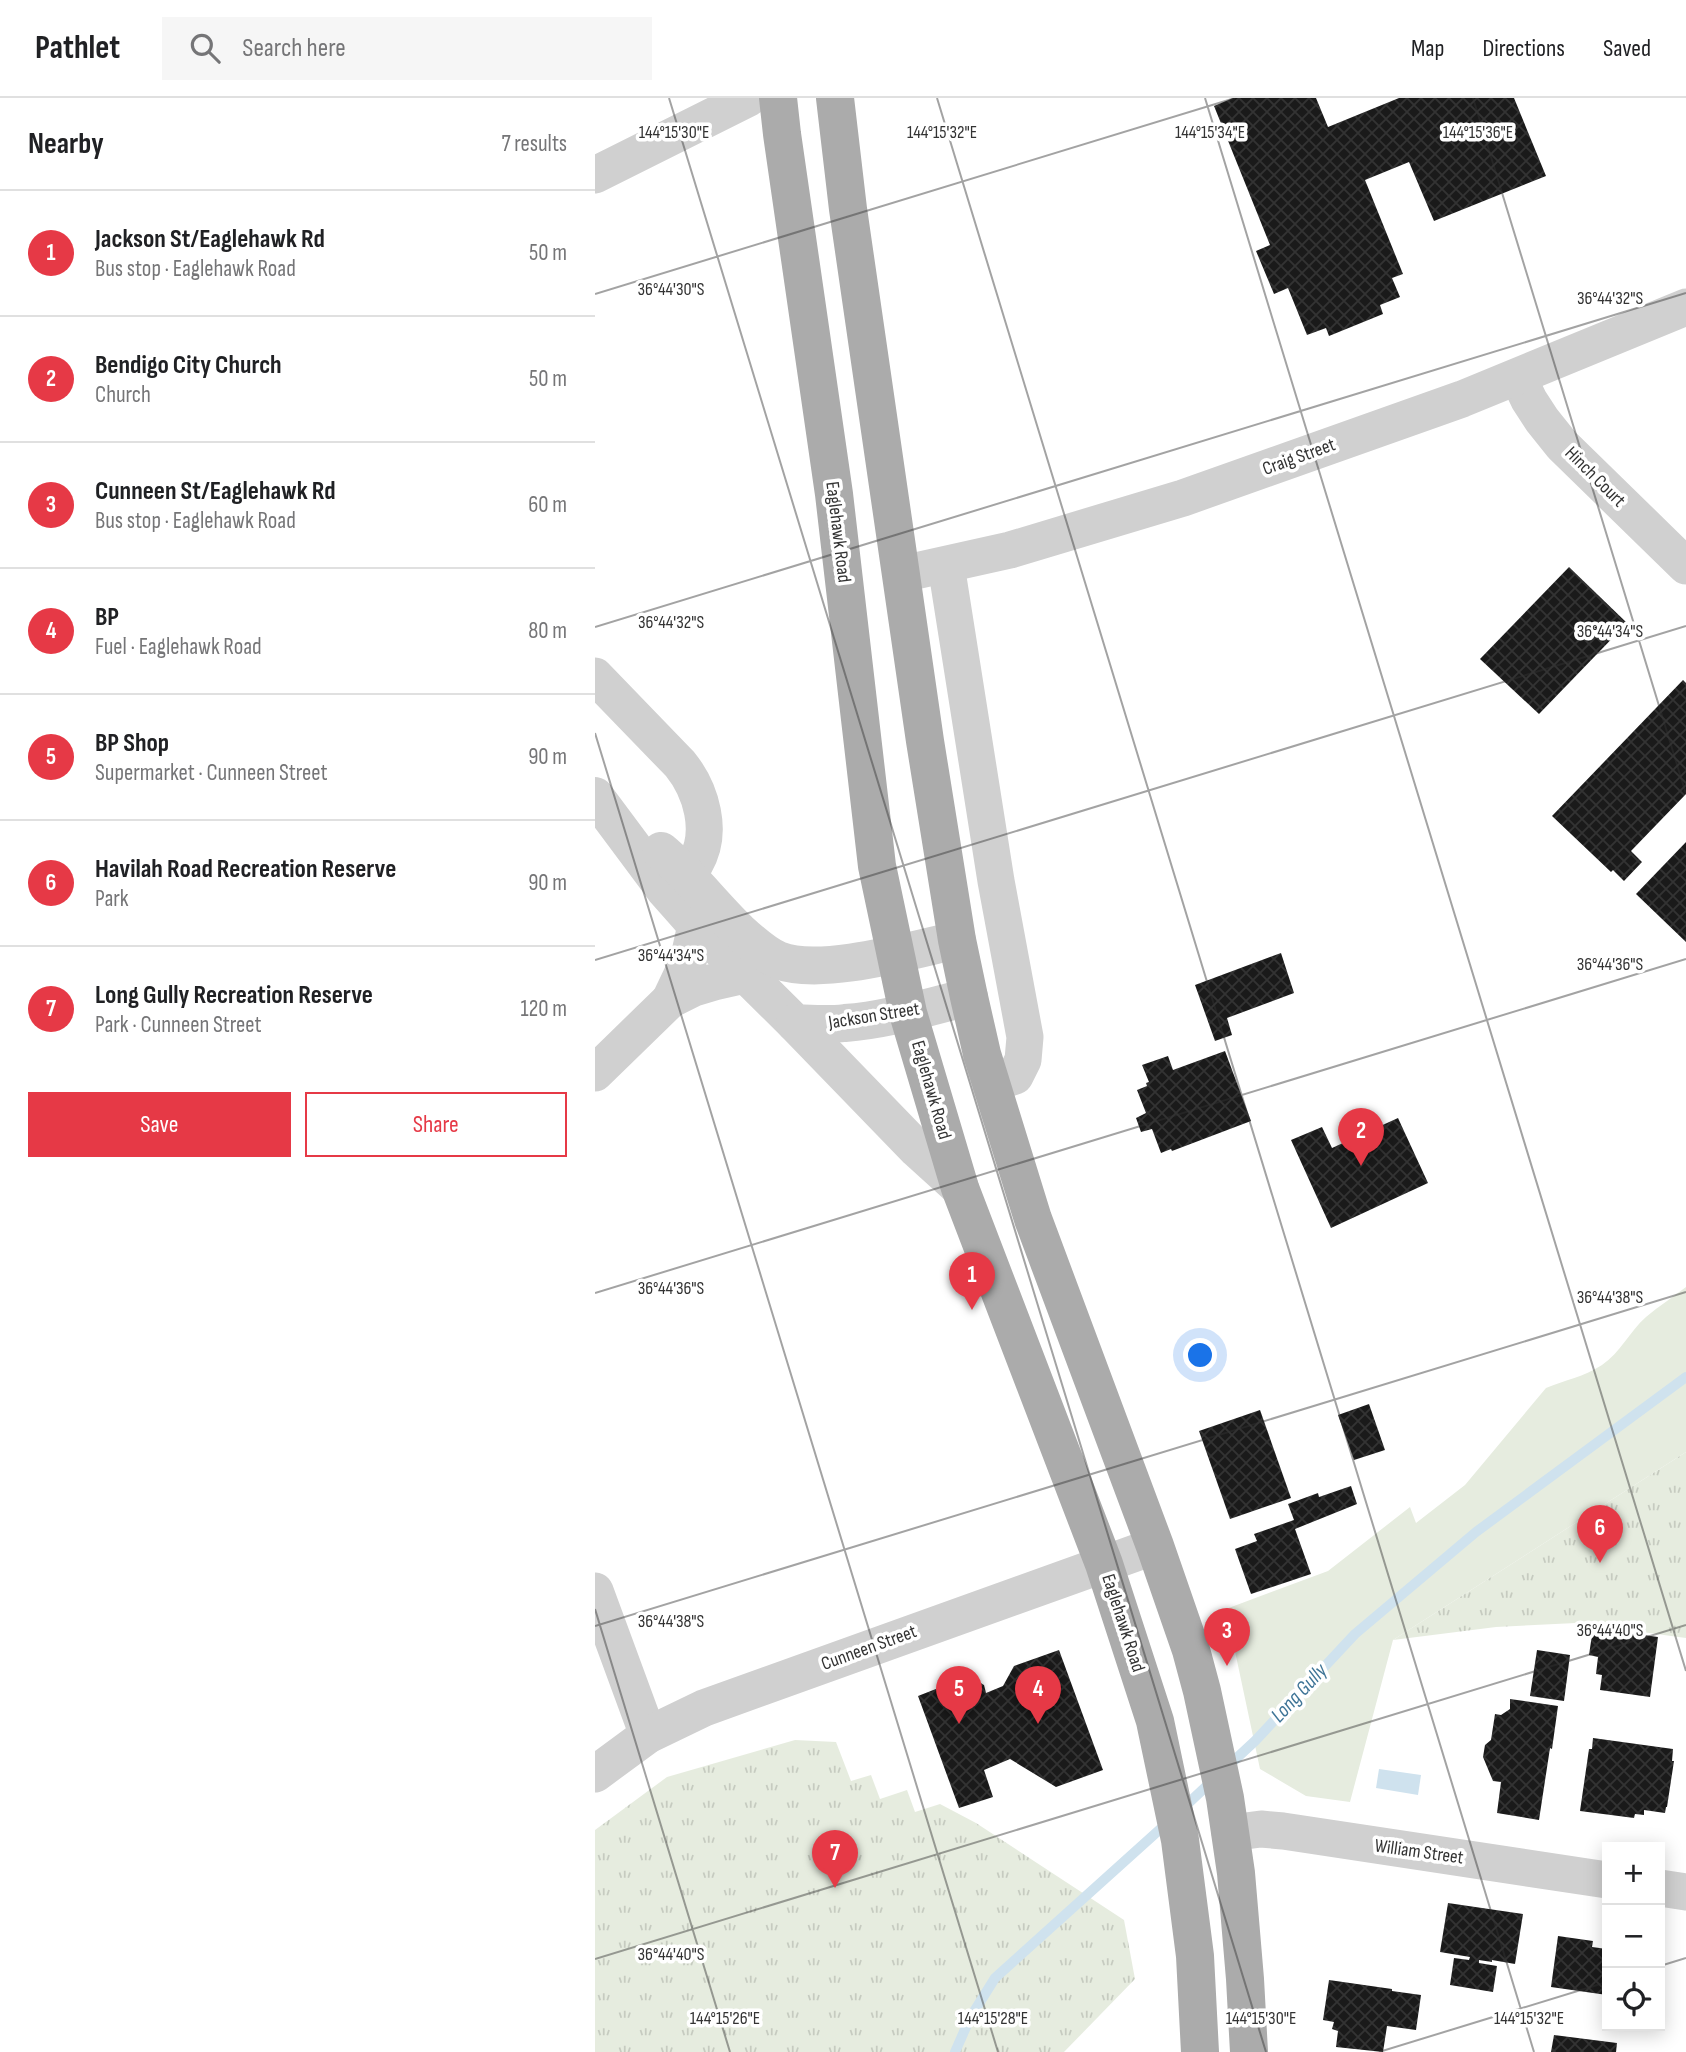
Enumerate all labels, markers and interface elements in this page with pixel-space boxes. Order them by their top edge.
search box [162,17,652,80]
text: Pathlet [35,28,120,68]
icon: search [186,29,224,67]
text: Search here [242,33,346,64]
text: Map [1411,34,1444,63]
text: Directions [1482,34,1565,63]
text: Saved [1603,34,1651,63]
text: 144°15'30"E [639,122,709,143]
text: 144°15'32"E [907,122,977,143]
text: 144°15'34"E [1175,122,1245,143]
text: 144°15'36"E [1443,122,1513,143]
text: Nearby [28,126,104,162]
text: 7 results [501,130,567,158]
text: Jackson St/Eaglehawk Rd [95,224,325,255]
text: 1 [46,239,56,267]
text: 50 m [529,239,567,267]
text: Bus stop · Eaglehawk Road [95,255,296,283]
text: 36°44'30"S [638,279,705,300]
text: 36°44'32"S [1577,288,1643,309]
text: Bendigo City Church [95,350,282,381]
text: 2 [46,365,56,393]
text: 50 m [529,365,567,393]
text: Church [95,381,151,409]
street label: Craig Street [1259,433,1339,481]
street label: Hinch Court [1560,442,1630,512]
text: Cunneen St/Eaglehawk Rd [95,476,335,507]
street label: Eaglehawk Road [820,480,856,584]
text: 3 [46,491,56,519]
text: 60 m [528,491,567,519]
text: Bus stop · Eaglehawk Road [95,507,296,535]
text: BP [95,602,119,633]
text: 36°44'32"S [638,612,704,633]
text: 4 [46,617,56,645]
text: 80 m [528,617,567,645]
text: 36°44'34"S [1577,621,1643,642]
text: Fuel · Eaglehawk Road [95,633,262,661]
text: BP Shop [95,728,169,759]
text: 5 [46,743,56,771]
text: 90 m [528,743,567,771]
text: Supermarket · Cunneen Street [95,759,327,787]
text: Havilah Road Recreation Reserve [95,854,396,885]
text: 6 [46,869,56,897]
text: 90 m [528,869,567,897]
text: Park [95,885,129,913]
text: 36°44'34"S [638,945,704,966]
text: 36°44'36"S [1577,954,1644,975]
text: Long Gully Recreation Reserve [95,980,373,1011]
text: 7 [46,995,56,1023]
text: 120 m [521,995,567,1023]
street label: Jackson Street [826,997,921,1035]
text: Park · Cunneen Street [95,1011,261,1039]
street label: Eaglehawk Road [906,1038,956,1142]
button: Save [28,1092,291,1157]
button: Share [305,1092,567,1157]
pin: 2 [1338,1108,1384,1166]
pin: 1 [949,1252,995,1310]
text: 36°44'36"S [638,1278,705,1299]
text: 36°44'38"S [1577,1287,1644,1308]
your location [1183,1338,1217,1372]
pin: 6 [1577,1505,1623,1563]
street label: Eaglehawk Road [1096,1571,1150,1675]
pin: 3 [1204,1608,1250,1666]
text: 36°44'38"S [638,1611,705,1632]
street label: Cunneen Street [818,1620,920,1676]
text: 36°44'40"S [1577,1620,1644,1641]
water label: Long Gully [1266,1658,1333,1728]
pin: 5 [936,1666,982,1724]
pin: 4 [1015,1666,1061,1724]
pin: 7 [812,1830,858,1888]
street label: William Street [1373,1834,1465,1870]
map controls [1602,1842,1665,2031]
button: + [1602,1842,1665,1905]
button: − [1602,1905,1665,1968]
text: 36°44'40"S [638,1944,705,1965]
button: locate [1602,1968,1665,2031]
text: 144°15'26"E [690,2008,760,2029]
text: 144°15'28"E [958,2008,1028,2029]
text: 144°15'30"E [1226,2008,1296,2029]
text: 144°15'32"E [1494,2008,1564,2029]

